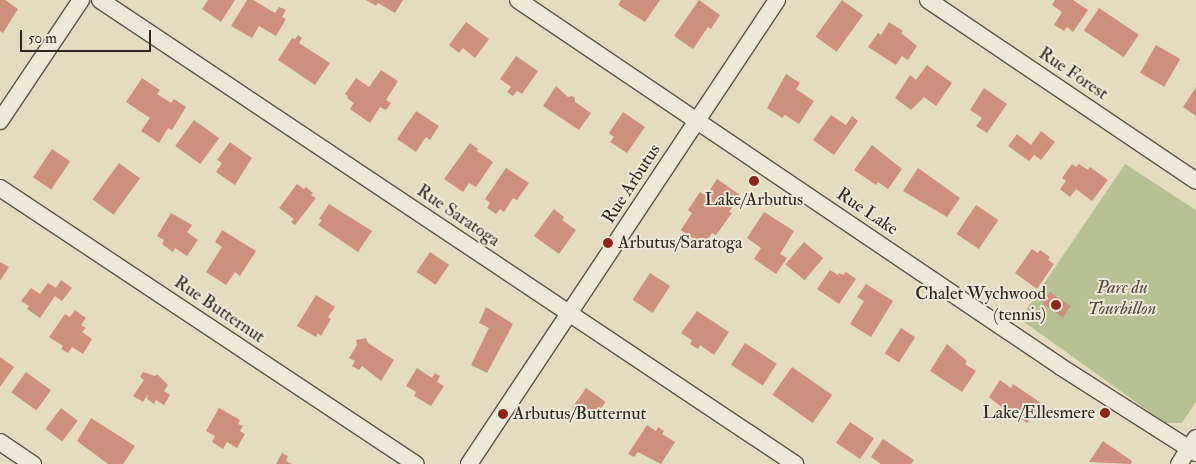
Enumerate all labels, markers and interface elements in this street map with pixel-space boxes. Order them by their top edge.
scale bar [22,20,154,52]
text: 50 m [28,29,57,48]
street label: Rue Forest [1034,43,1112,105]
street label: Rue Arbutus [598,140,666,228]
marker: Lake/Arbutus [748,175,760,187]
street label: Rue Saratoga [412,180,504,252]
street label: Rue Lake [832,184,902,240]
place label: Lake/Arbutus [705,189,803,211]
place label: Arbutus/Saratoga [618,232,742,254]
marker: Arbutus/Saratoga [602,237,614,249]
street label: Rue Butternut [170,272,268,348]
park label: Parc du Tourbillon [1088,278,1156,320]
place label: Chalet Wychwood (tennis) [915,284,1046,326]
marker: Chalet Wychwood (tennis) [1050,299,1062,311]
place label: Lake/Ellesmere [983,402,1095,424]
place label: Arbutus/Butternut [513,403,646,425]
marker: Lake/Ellesmere [1099,407,1111,419]
marker: Arbutus/Butternut [497,408,509,420]

